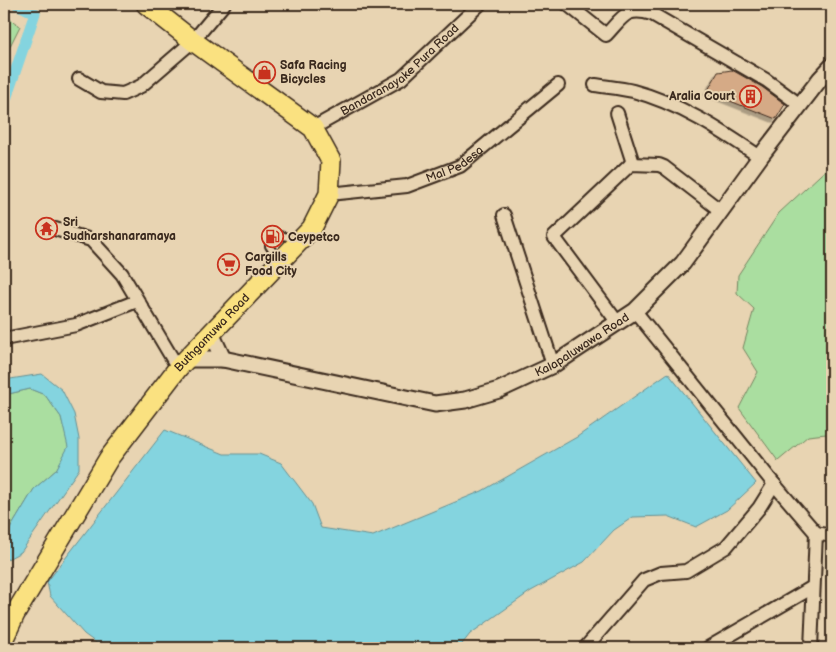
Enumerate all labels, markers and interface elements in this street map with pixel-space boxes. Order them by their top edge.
street label: Bandaranayake Pura Road [338,20,462,119]
place label: Safa Racing Bicycles [280,58,347,87]
shop icon: Safa Racing Bicycles [252,60,276,84]
building icon: Aralia Court [739,84,763,108]
place label: Aralia Court [668,89,735,104]
street label: Mal Pedesa [424,142,486,186]
place label: Sri Sudharshanaramaya [63,215,176,244]
temple icon: Sri Sudharshanaramaya [35,217,59,241]
fuel station icon: Ceypetco [260,225,284,249]
place label: Ceypetco [288,230,340,245]
place label: Cargills Food City [245,250,297,279]
supermarket icon: Cargills Food City [217,252,241,276]
street label: Buthgamuwa Road [171,290,253,375]
street label: Kalapaluwawa Road [532,309,632,380]

